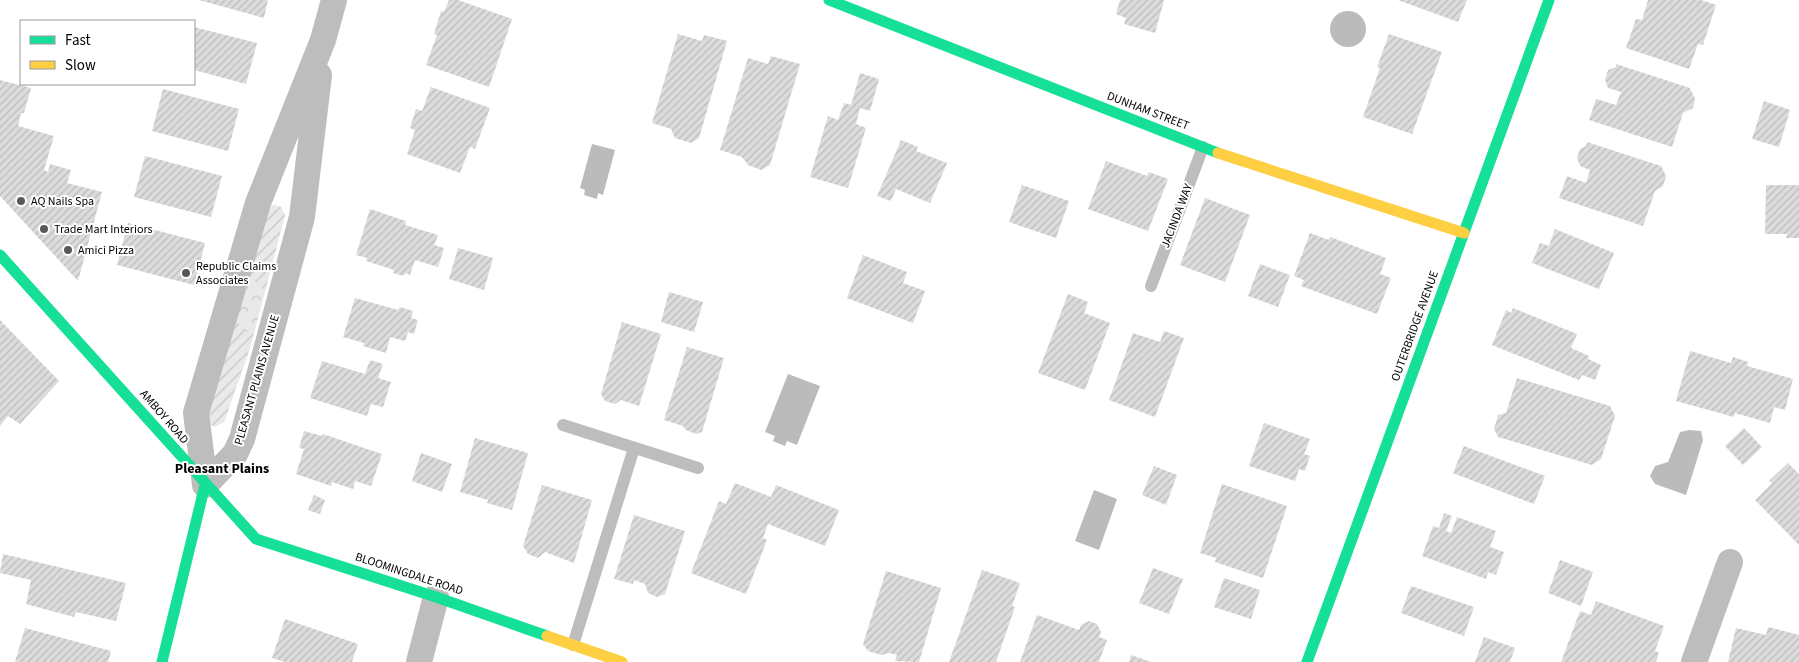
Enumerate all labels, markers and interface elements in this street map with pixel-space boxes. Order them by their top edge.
legend [20,20,195,85]
text: Fast [65,30,91,51]
text: Slow [65,55,96,76]
street label: DUNHAM STREET [1104,88,1192,135]
street label: JACINDA WAY [1157,181,1197,251]
place label: AQ Nails Spa [31,193,94,210]
marker: AQ Nails Spa [15,195,27,207]
place label: Trade Mart Interiors [54,221,153,238]
marker: Trade Mart Interiors [38,223,50,235]
place label: Amici Pizza [78,242,134,259]
marker: Amici Pizza [62,244,74,256]
place label: Republic Claims Associates [196,258,276,289]
marker: Republic Claims Associates [180,267,192,279]
street label: OUTERBRIDGE AVENUE [1387,268,1443,384]
street label: PLEASANT PLAINS AVENUE [230,313,284,447]
street label: AMBOY ROAD [136,386,192,448]
district label: Pleasant Plains [175,459,269,479]
street label: BLOOMINGDALE ROAD [353,549,465,599]

